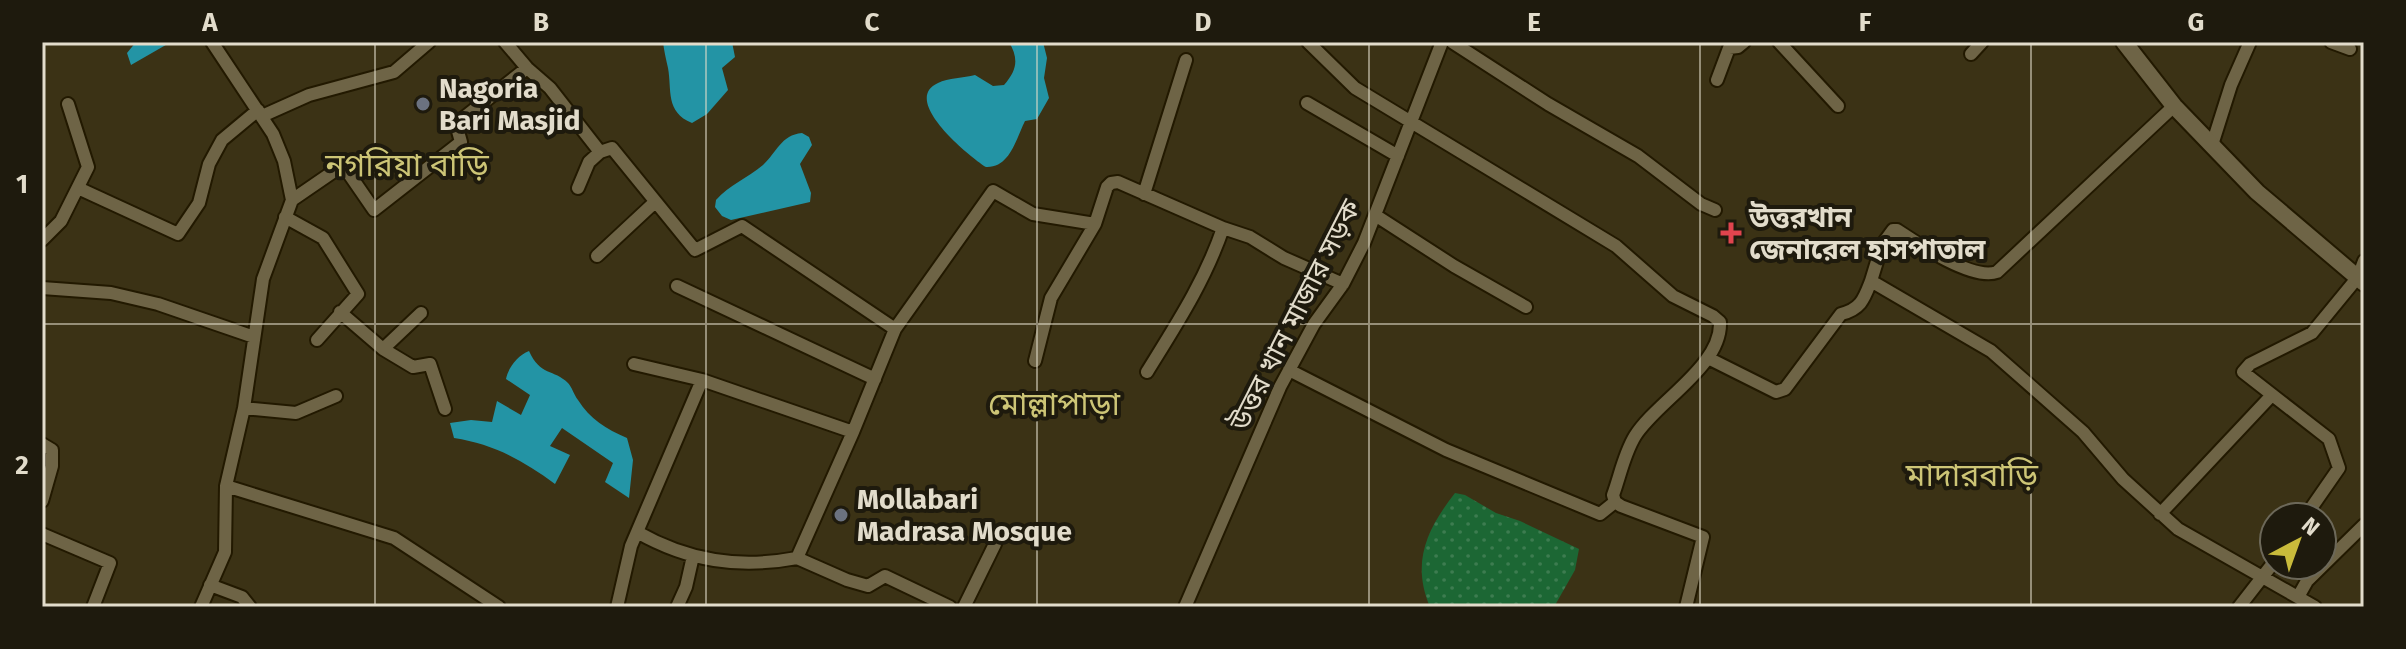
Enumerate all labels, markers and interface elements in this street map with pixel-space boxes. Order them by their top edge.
text: A [201,7,218,38]
text: B [533,7,549,38]
text: C [865,7,880,38]
text: D [1195,7,1212,38]
text: E [1527,7,1541,38]
text: F [1859,7,1872,38]
text: G [2188,7,2204,38]
place label: Nagoria Bari Masjid [439,72,581,137]
marker: Nagoria Bari Masjid [414,95,432,113]
district label: নগরিয়া বাড়ি [324,146,490,184]
text: 1 [16,169,28,200]
street label: উত্তর খান মাজার সড়ক [1222,194,1368,437]
place label: উত্তরখান জেনারেল হাসপাতাল [1748,201,1986,266]
marker: উত্তরখান জেনারেল হাসপাতাল [1720,222,1742,244]
district label: মোল্লাপাড়া [988,385,1121,423]
text: 2 [15,450,29,481]
district label: মাদারবাড়ি [1905,456,2039,494]
place label: Mollabari Madrasa Mosque [857,483,1072,548]
north arrow [2258,501,2338,581]
marker: Mollabari Madrasa Mosque [832,506,850,524]
text: N [2296,511,2325,541]

